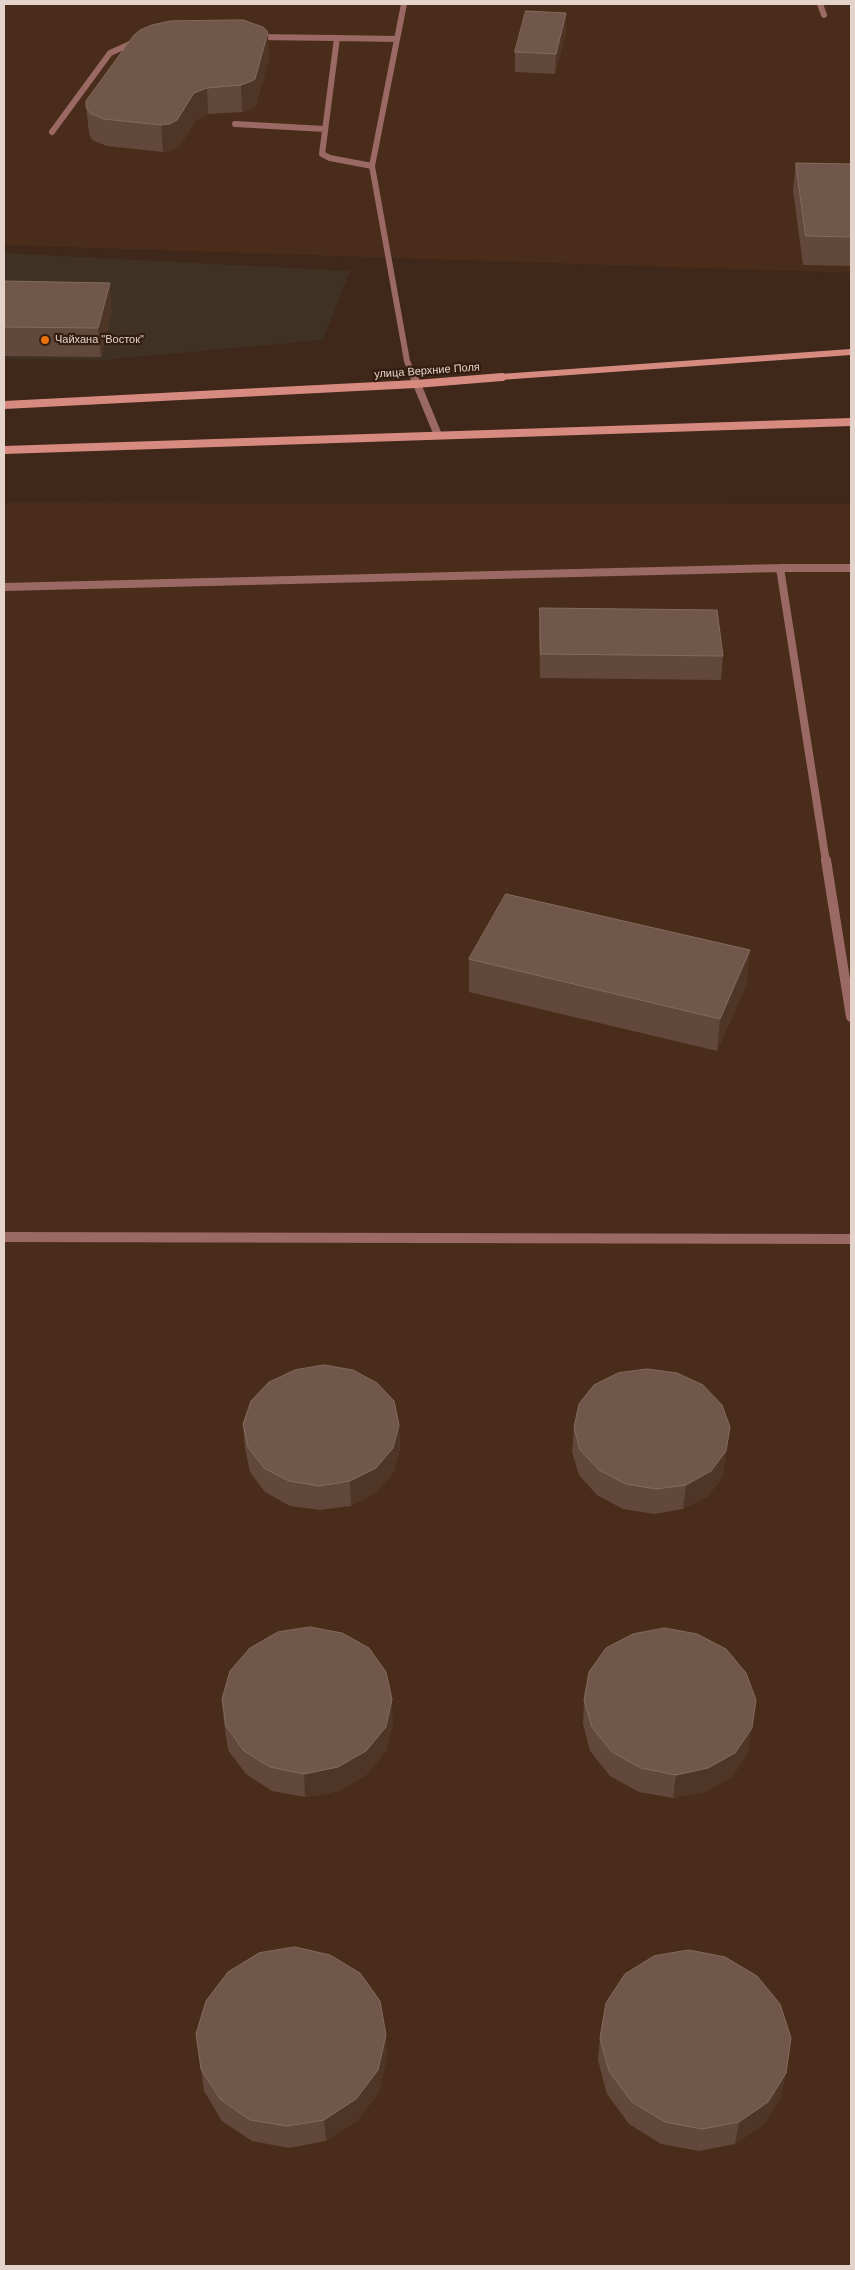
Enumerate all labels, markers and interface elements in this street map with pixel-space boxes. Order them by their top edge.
place label: Чайхана "Восток" [55,333,144,347]
marker: Чайхана "Восток" [39,334,51,346]
street label: улица Верхние Поля [374,361,480,381]

